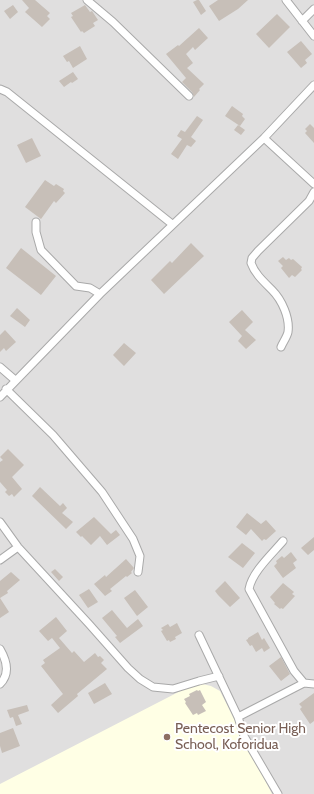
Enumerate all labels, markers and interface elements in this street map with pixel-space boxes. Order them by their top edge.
place label: Pentecost Senior High School, Koforidua [175,721,306,754]
marker: Pentecost Senior High School, Koforidua [162,732,172,742]

